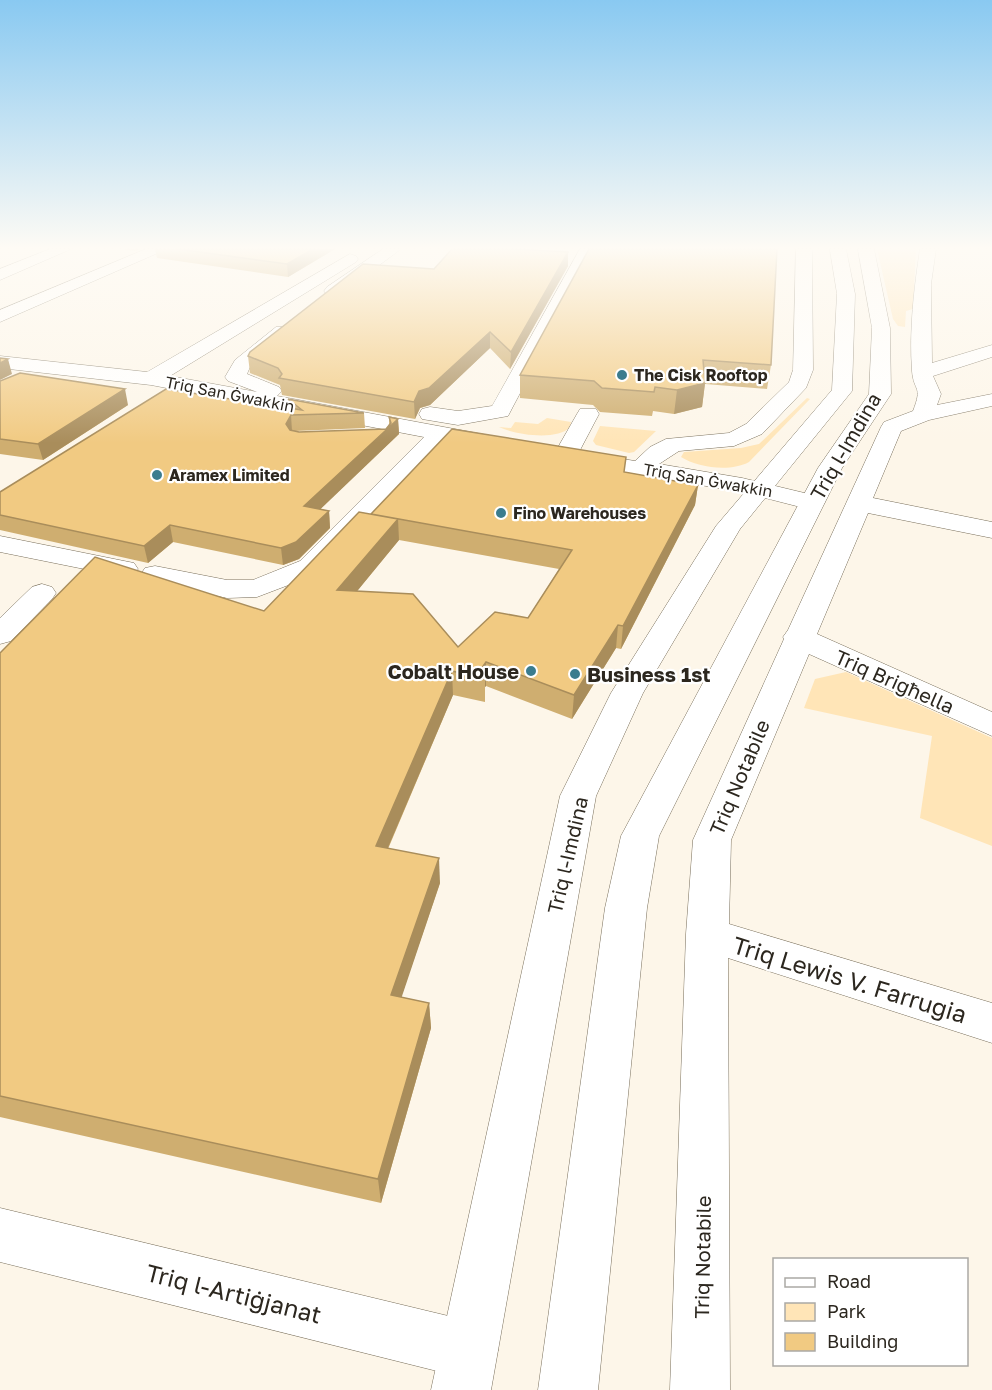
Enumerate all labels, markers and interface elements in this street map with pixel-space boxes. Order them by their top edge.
place label: The Cisk Rooftop [634,365,768,385]
marker: The Cisk Rooftop [615,368,629,382]
street label: Triq San Ġwakkin [164,372,296,416]
street label: Triq l-Imdina [805,388,885,504]
street label: Triq San Ġwakkin [642,459,774,501]
place label: Aramex Limited [169,465,290,485]
marker: Aramex Limited [150,468,164,482]
place label: Fino Warehouses [513,503,646,523]
marker: Fino Warehouses [494,506,508,520]
street label: Triq Brigħella [832,644,958,718]
place label: Cobalt House [387,659,519,683]
place label: Business 1st [587,662,710,686]
marker: Cobalt House [524,664,538,678]
marker: Business 1st [568,667,582,681]
street label: Triq Notabile [704,716,774,838]
street label: Triq l-Imdina [542,794,592,916]
street label: Triq Lewis V. Farrugia [730,930,970,1028]
street label: Triq Notabile [689,1195,715,1319]
street label: Triq l-Artiġjanat [143,1257,325,1329]
legend [773,1258,968,1366]
text: Road [827,1270,871,1292]
text: Park [827,1300,866,1322]
text: Building [827,1330,898,1352]

